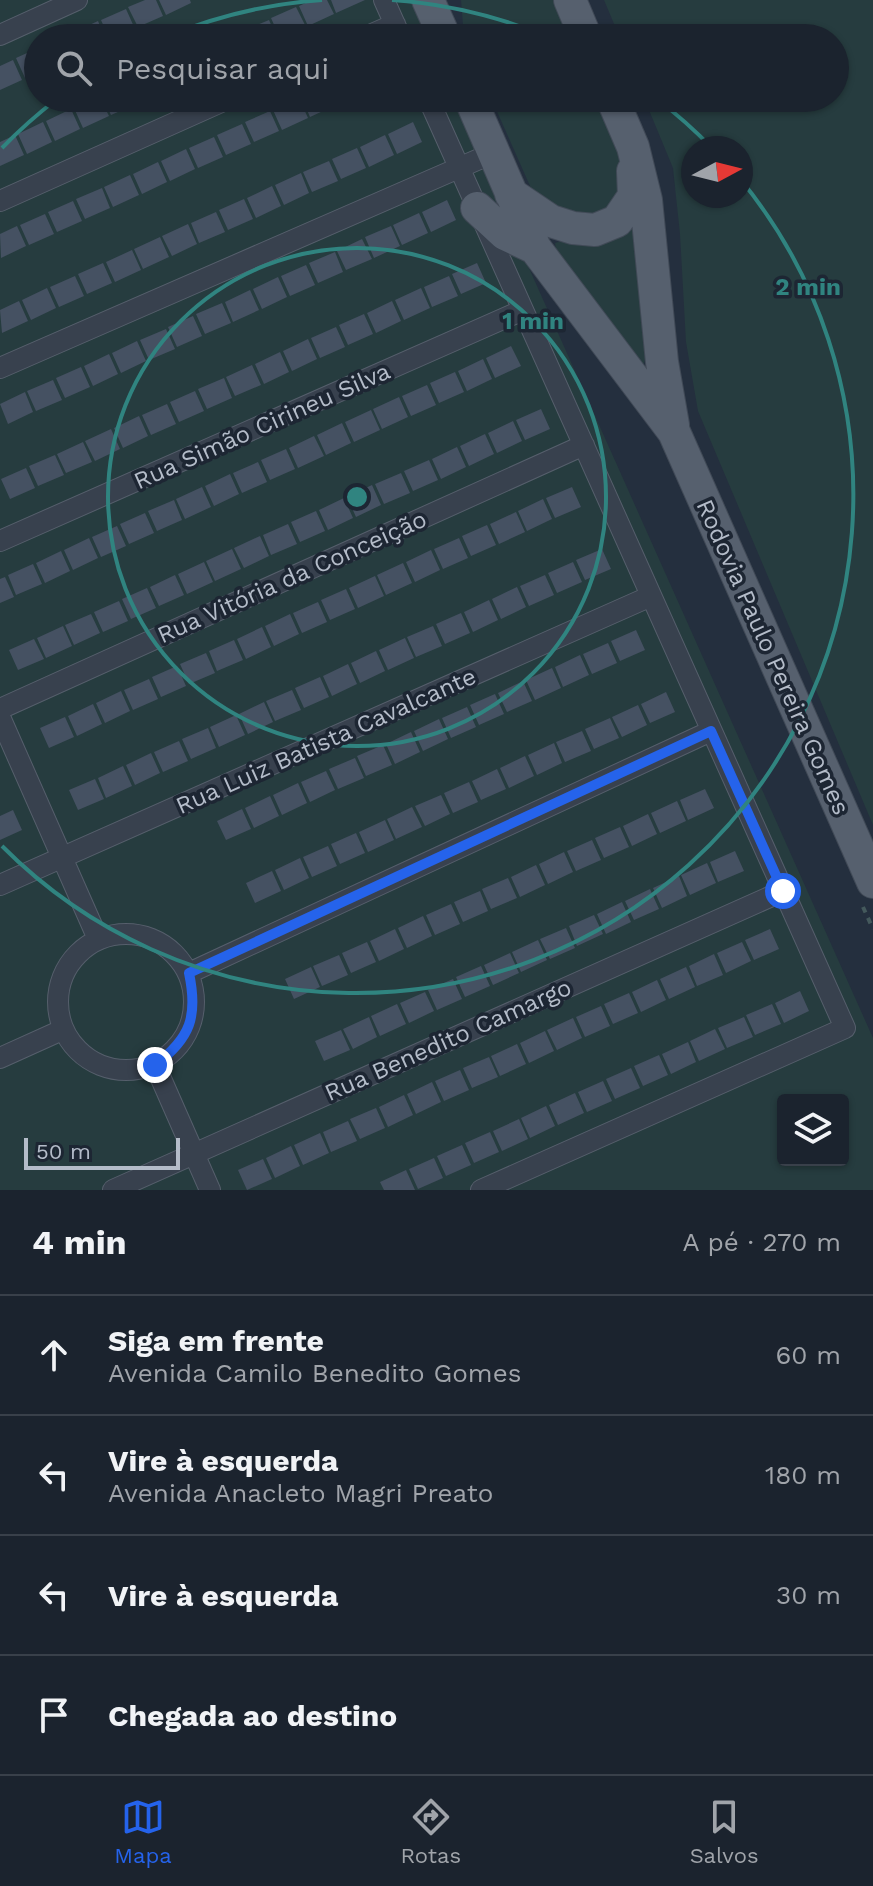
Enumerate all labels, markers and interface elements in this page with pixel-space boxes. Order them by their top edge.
search box [24,24,849,112]
icon: search [52,46,96,90]
text: Pesquisar aqui [116,51,329,86]
north arrow [681,136,753,208]
text: 2 min [775,273,841,301]
text: 1 min [502,307,564,335]
street label: Rua Simão Cirineu Silva [130,357,394,495]
centre of rings [343,483,371,511]
street label: Rodovia Paulo Pereira Gomes [691,495,855,819]
street label: Rua Vitória da Conceição [153,505,431,649]
street label: Rua Luiz Batista Cavalcante [172,662,480,820]
route start [765,873,801,909]
street label: Rua Benedito Camargo [320,973,576,1107]
route end [137,1047,173,1083]
map controls [777,1094,849,1166]
button: layers [777,1094,849,1166]
scale bar [24,1134,180,1170]
text: 50 m [36,1139,91,1164]
text: 4 min [32,1222,127,1262]
text: A pé · 270 m [683,1227,841,1257]
text: Siga em frente [108,1323,324,1358]
icon: ahead [32,1333,76,1377]
text: 60 m [775,1340,841,1370]
text: Avenida Camilo Benedito Gomes [108,1358,521,1388]
text: Vire à esquerda [108,1443,338,1478]
icon: left [32,1453,76,1497]
text: 180 m [765,1460,841,1490]
text: Avenida Anacleto Magri Preato [108,1478,493,1508]
icon: left [32,1573,76,1617]
text: Vire à esquerda [108,1578,338,1613]
text: 30 m [776,1580,841,1610]
icon: arrive [32,1693,76,1737]
text: Chegada ao destino [108,1698,397,1733]
tab: Mapa [114,1795,172,1868]
tab: Rotas [400,1795,461,1868]
tab: Salvos [690,1795,759,1868]

